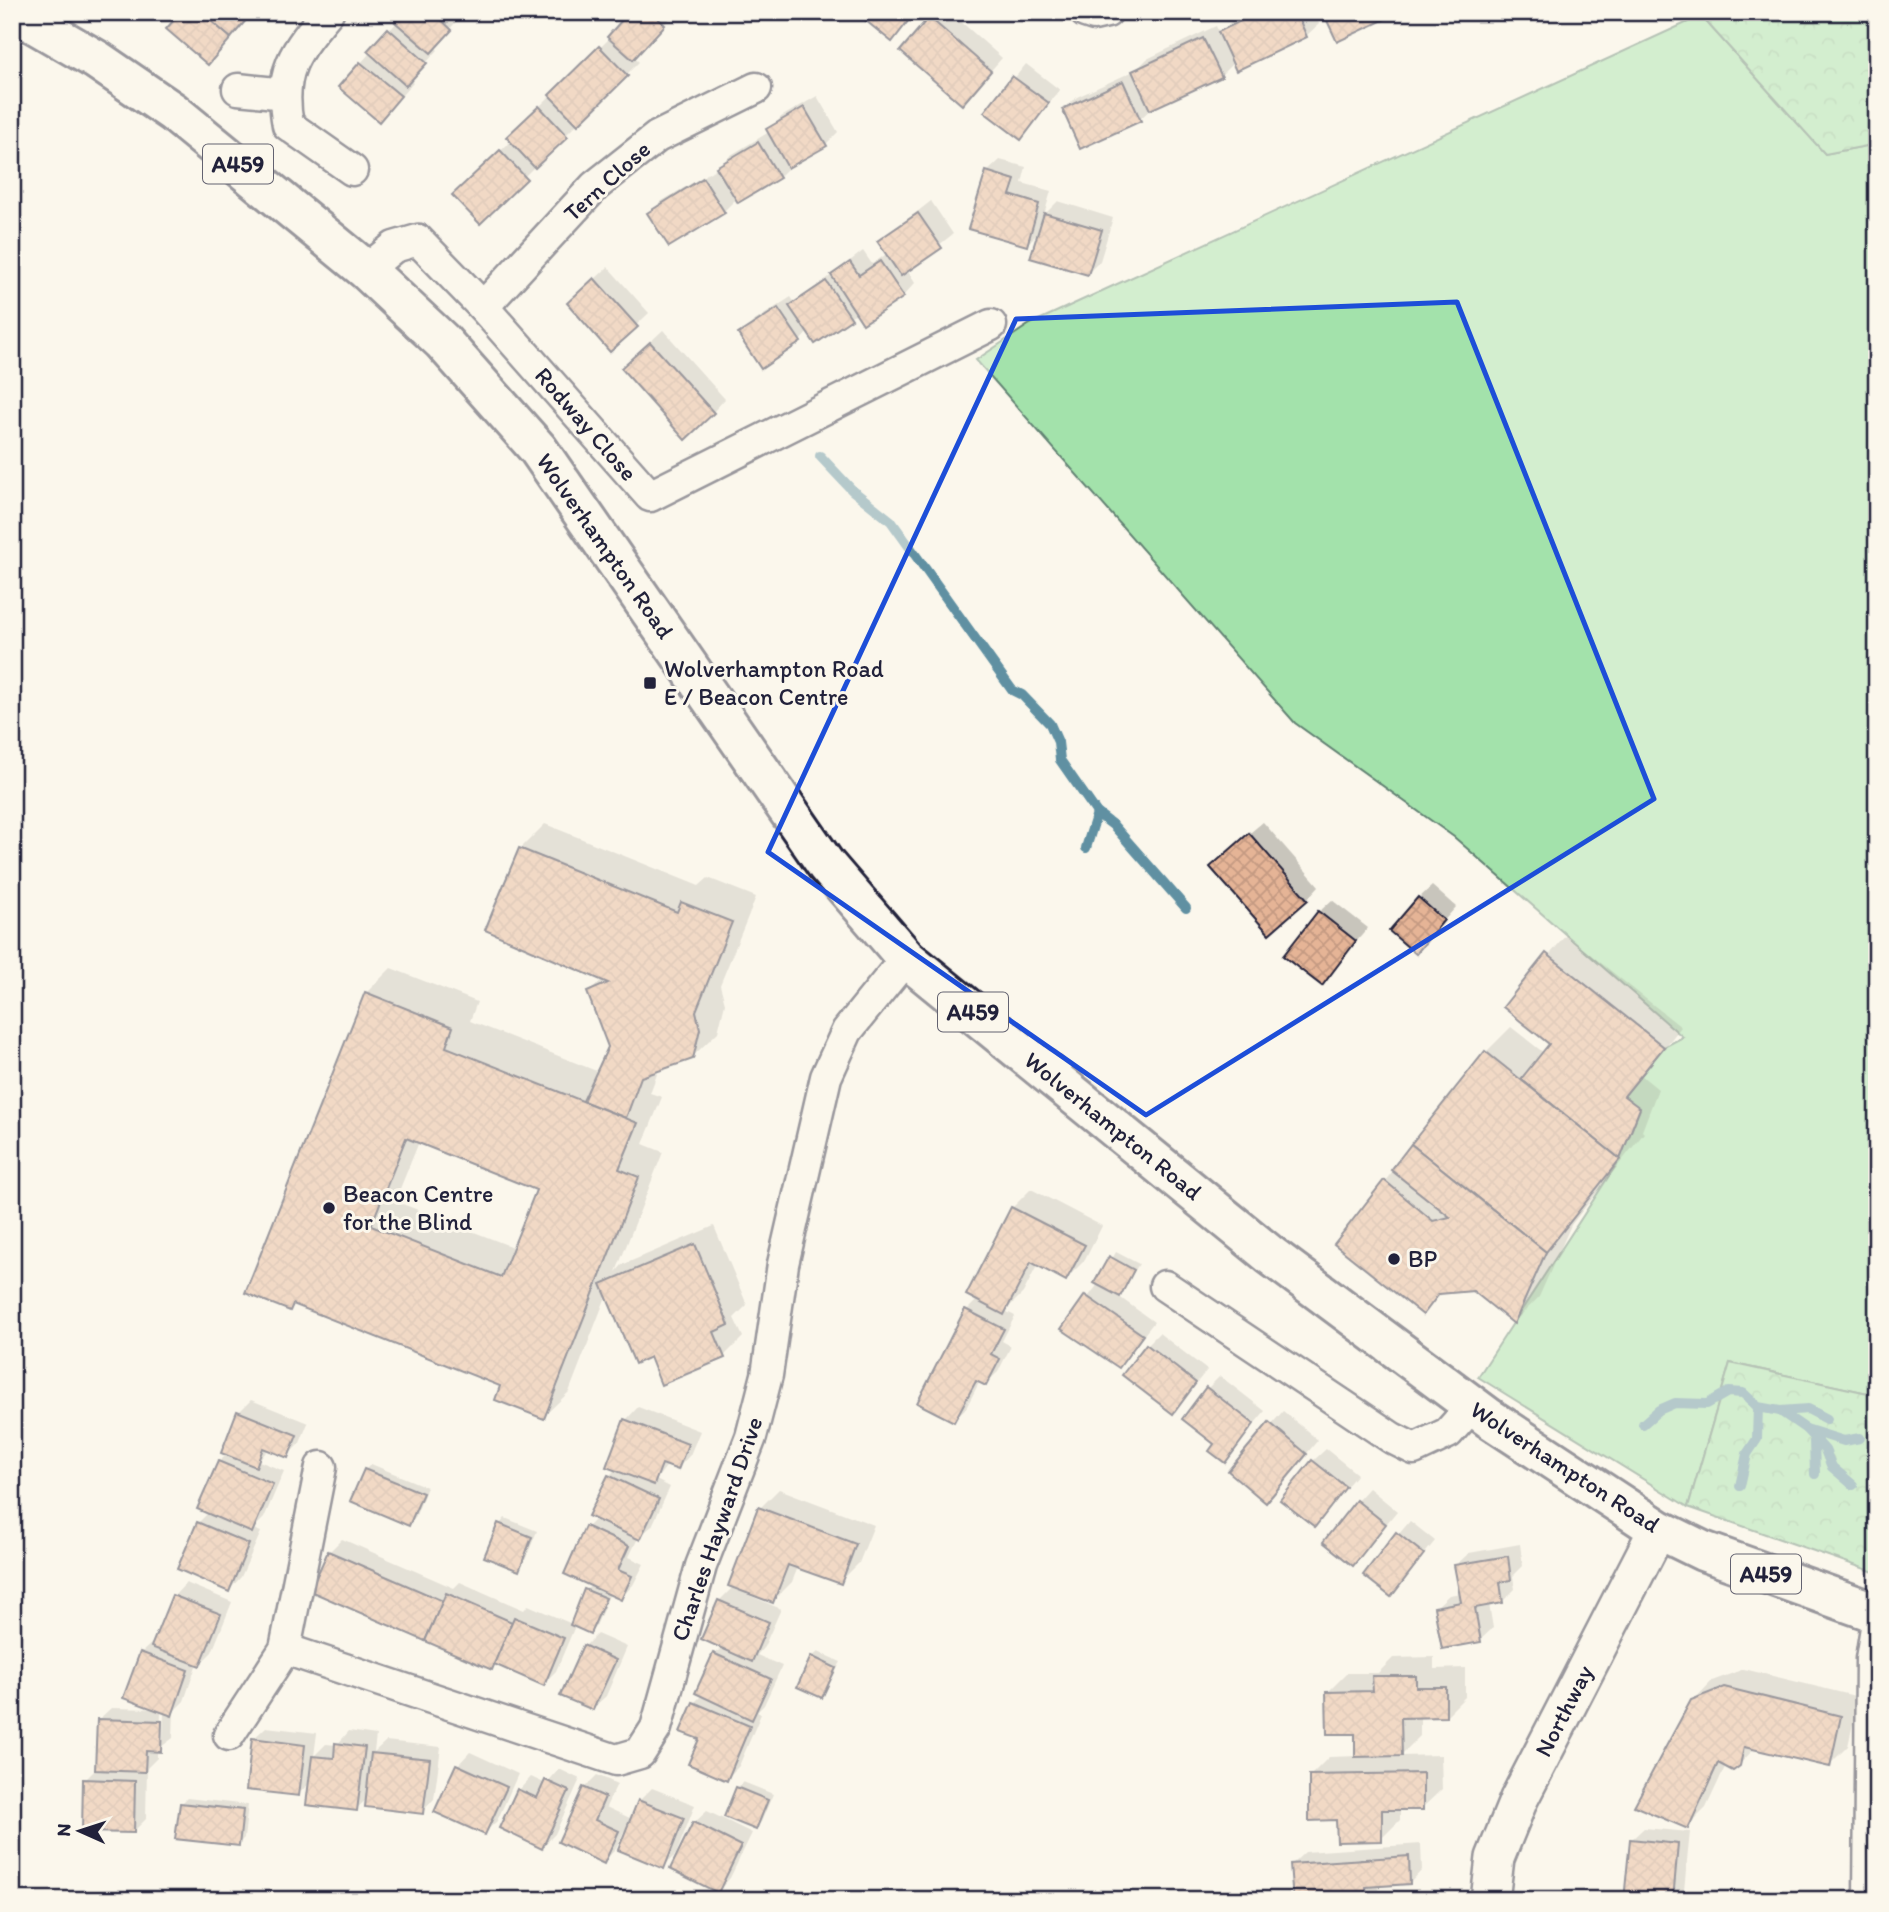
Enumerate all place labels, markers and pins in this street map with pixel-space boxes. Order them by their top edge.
place label: Wolverhampton Road E / Beacon Centre [664,654,884,711]
marker: Wolverhampton Road E / Beacon Centre [642,675,658,691]
place label: Beacon Centre for the Blind [343,1179,493,1236]
marker: Beacon Centre for the Blind [321,1200,337,1216]
place label: BP [1408,1244,1438,1273]
marker: BP [1386,1251,1402,1267]

